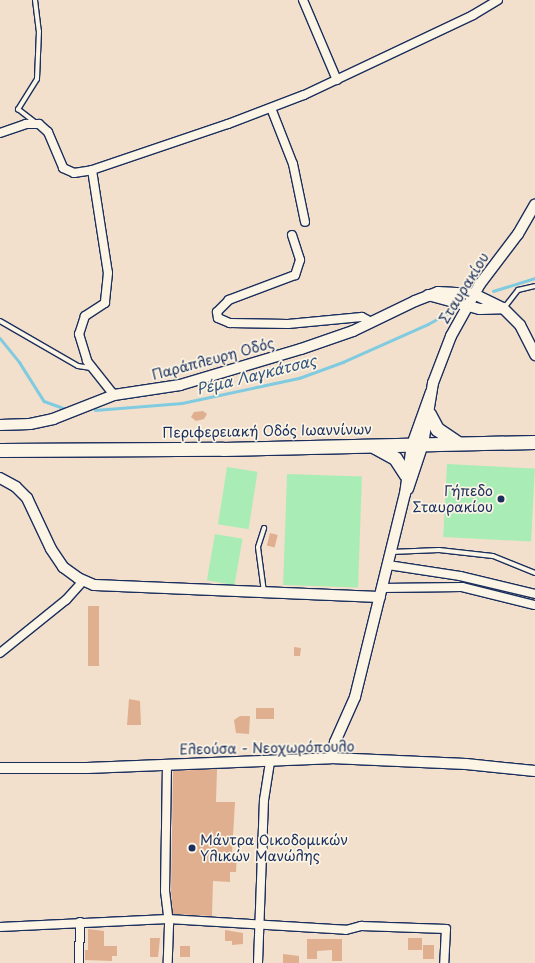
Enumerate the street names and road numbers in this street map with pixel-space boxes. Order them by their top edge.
street label: Σταυρακίου [436,249,492,327]
street label: Παράπλευρη Οδός [150,335,276,383]
street label: Περιφερειακή Οδός Ιωαννίνων [161,421,373,441]
street label: Ελεούσα - Νεοχωρόπουλο [179,738,355,758]

